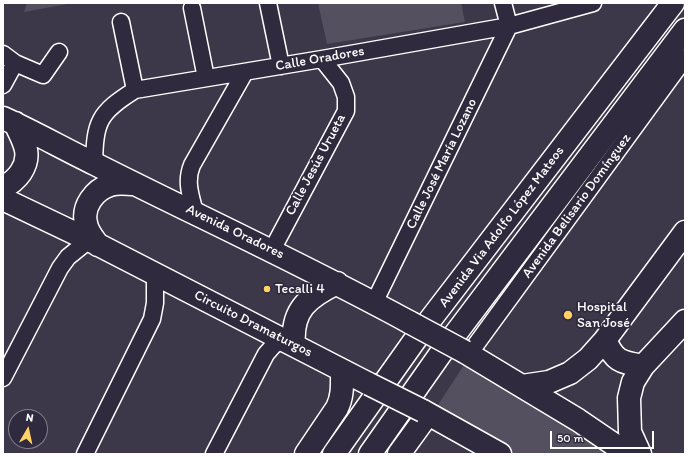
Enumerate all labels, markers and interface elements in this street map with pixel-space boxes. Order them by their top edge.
street label: Calle Oradores [274,43,366,75]
street label: Calle José María Lozano [403,96,481,232]
street label: Calle Jesús Urueta [282,111,350,219]
street label: Avenida Belisario Domínguez [519,130,635,282]
street label: Avenida Via Adolfo López Mateos [436,143,568,311]
street label: Avenida Oradores [183,201,287,263]
place label: Tecalli 4 [275,281,325,297]
marker: Tecalli 4 [262,284,272,294]
street label: Circuito Dramaturgos [191,287,315,361]
place label: Hospital San José [577,299,630,332]
marker: Hospital San José [562,309,574,321]
north arrow [8,409,48,449]
text: N [25,411,34,425]
scale bar [552,423,656,449]
text: 50 m [557,431,583,445]

